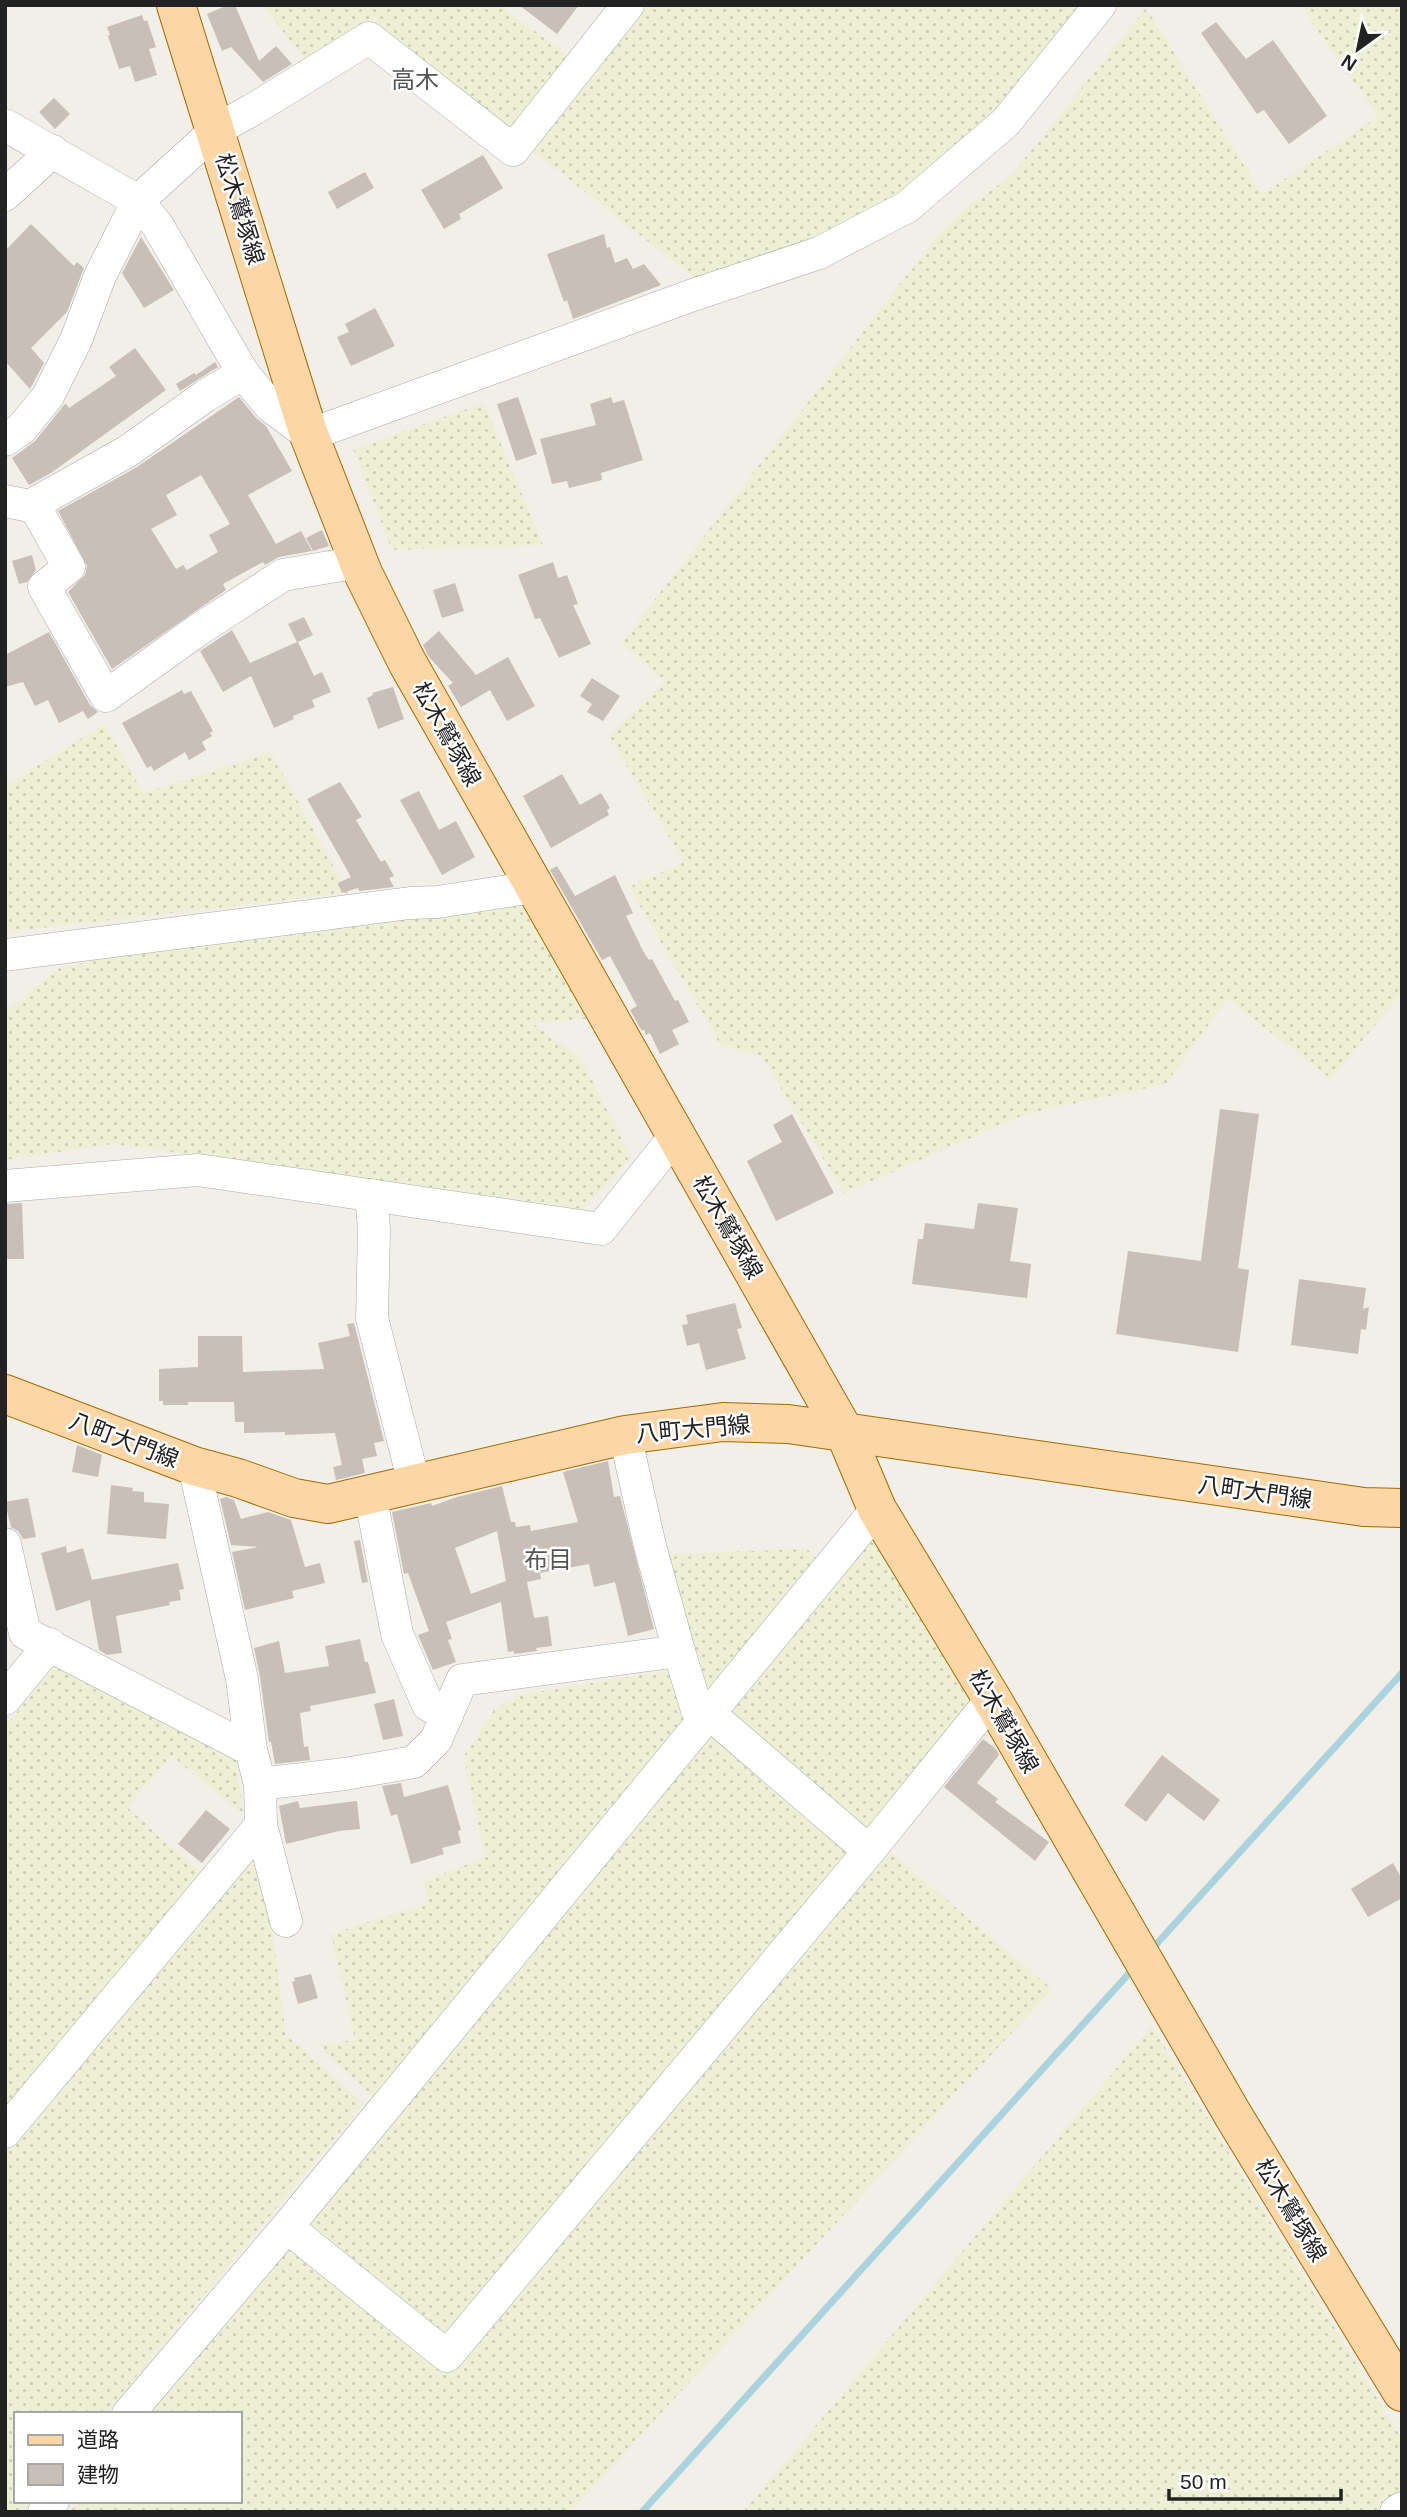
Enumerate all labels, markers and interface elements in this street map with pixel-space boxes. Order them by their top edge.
north arrow [1323,14,1393,84]
text: N [1338,50,1360,75]
district label: 高木 [391,66,439,93]
street label: 松木鷲塚線 [211,150,269,268]
street label: 松木鷲塚線 [408,677,486,791]
street label: 松木鷲塚線 [688,1171,768,1283]
street label: 八町大門線 [66,1407,182,1473]
street label: 八町大門線 [635,1411,751,1447]
street label: 八町大門線 [1196,1471,1314,1513]
district label: 布目 [524,1546,572,1573]
street label: 松木鷲塚線 [964,1665,1044,1777]
street label: 松木鷲塚線 [1250,2154,1332,2266]
legend [14,2412,242,2503]
text: 道路 [77,2428,119,2451]
scale bar [1169,2458,1340,2502]
text: 建物 [77,2463,119,2486]
text: 50 m [1180,2470,1227,2493]

